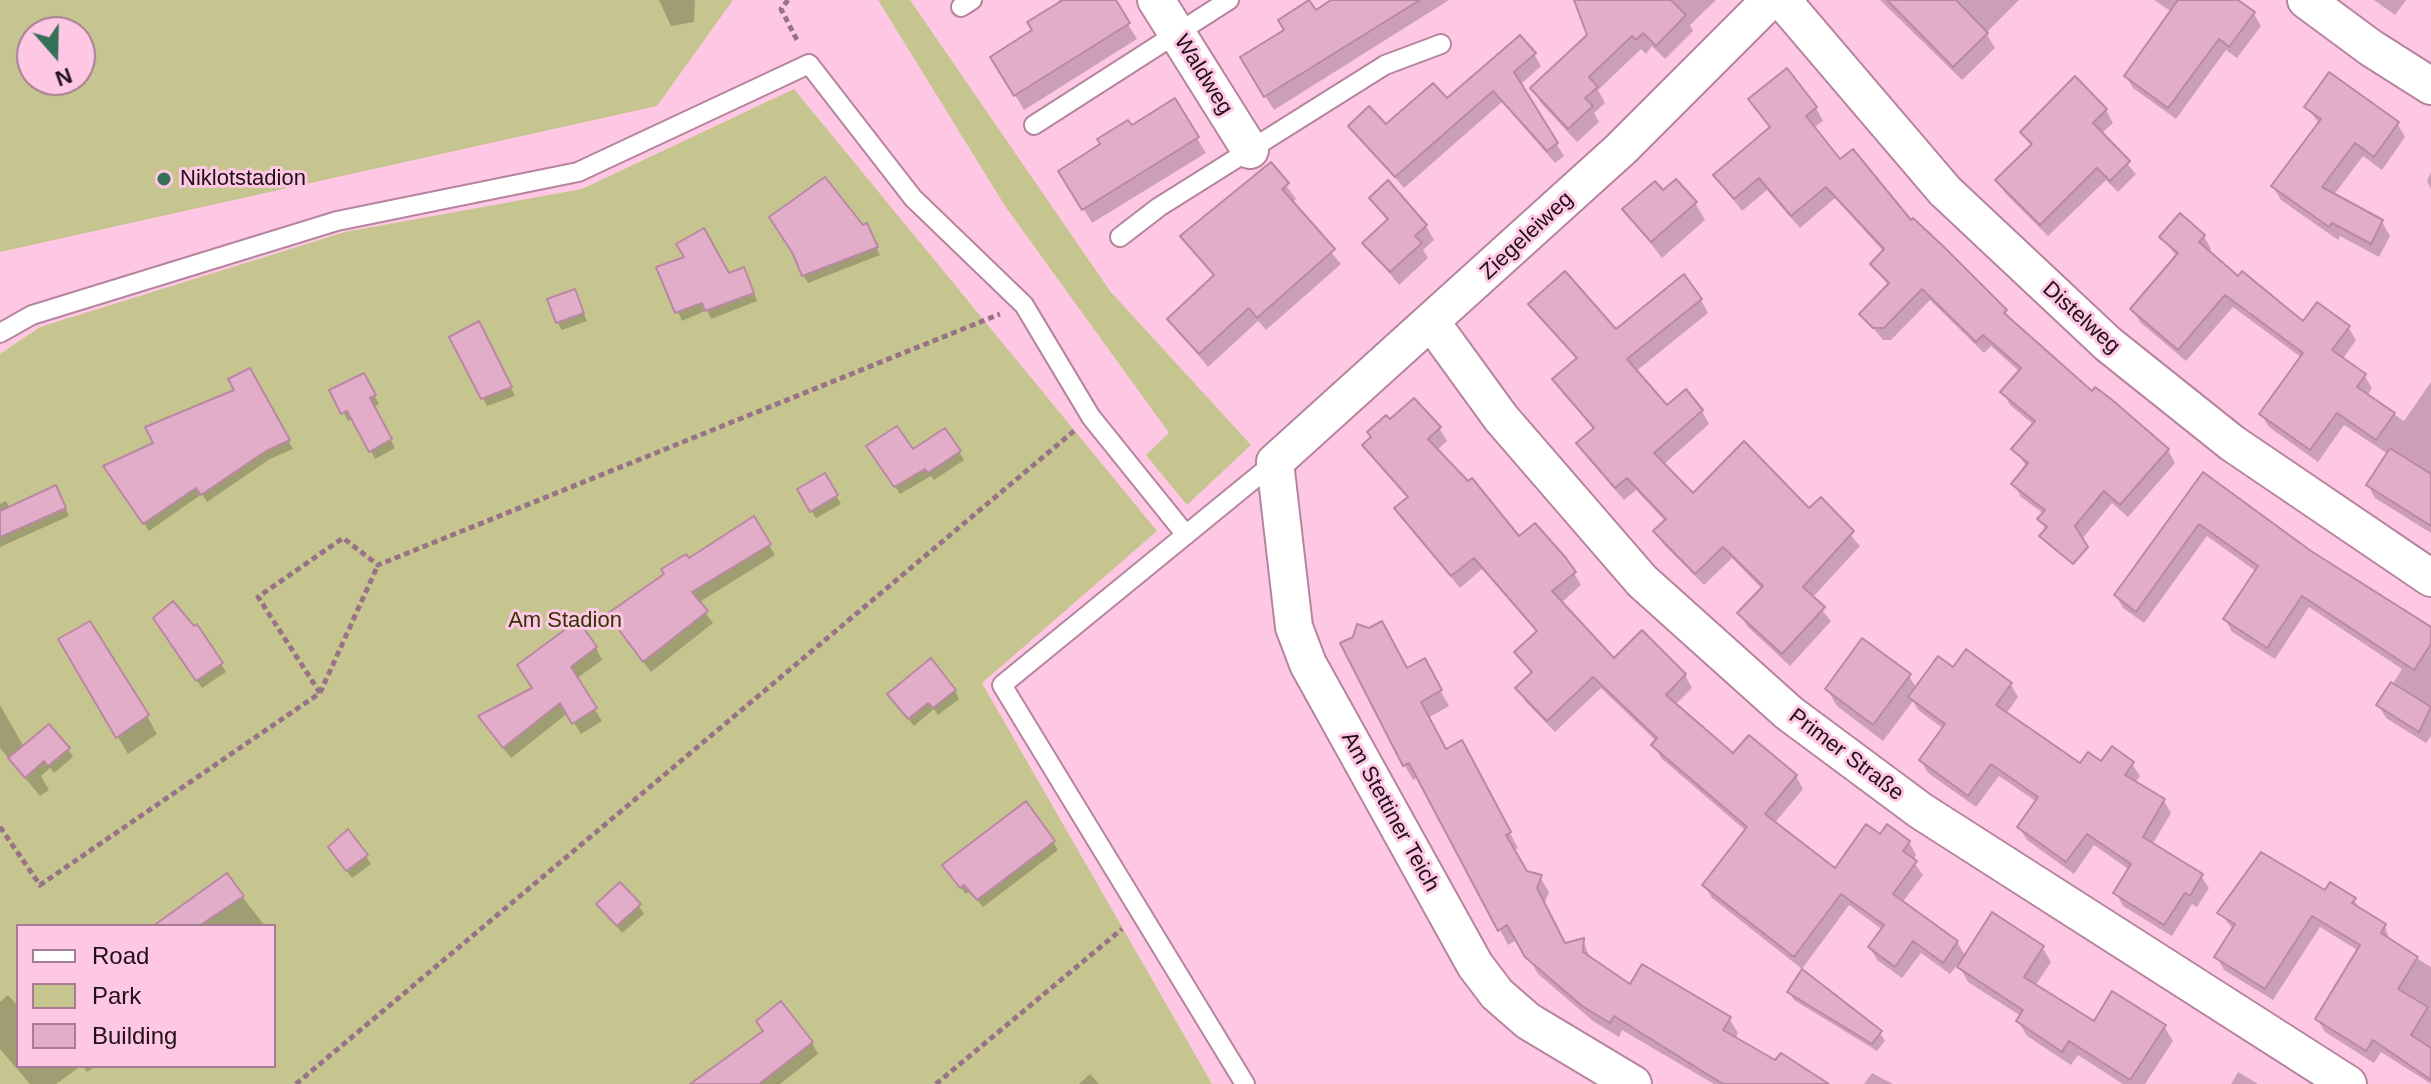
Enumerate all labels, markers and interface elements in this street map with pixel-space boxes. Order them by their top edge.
north arrow [16,16,96,96]
street label: Waldweg [1168,30,1238,120]
text: N [52,63,75,92]
place label: Niklotstadion [180,166,306,192]
marker: Niklotstadion [155,170,173,188]
street label: Ziegeleiweg [1475,186,1579,286]
street label: Distelweg [2037,276,2125,360]
park label: Am Stadion [508,608,622,634]
street label: Primer Straße [1783,703,1909,807]
street label: Am Stettiner Teich [1335,728,1445,896]
legend [16,924,276,1068]
text: Road [92,942,149,969]
text: Park [92,982,141,1009]
text: Building [92,1022,177,1049]

